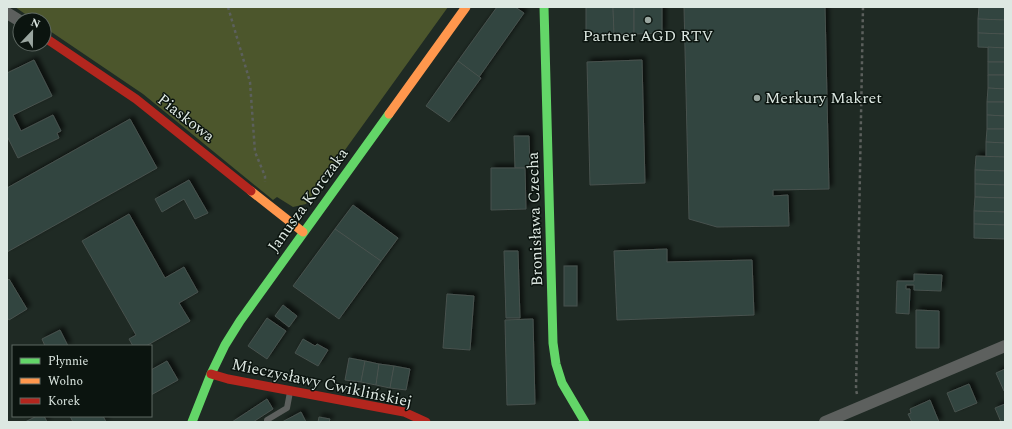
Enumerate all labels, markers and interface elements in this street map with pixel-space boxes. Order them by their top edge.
north arrow [12,12,52,52]
text: N [28,14,43,33]
marker: Partner AGD RTV [643,15,653,25]
place label: Partner AGD RTV [583,24,713,48]
place label: Merkury Makret [765,86,882,110]
street label: Piaskowa [152,88,220,148]
marker: Merkury Makret [752,93,762,103]
street label: Janusza Korczaka [262,143,354,257]
street label: Bronisława Czecha [521,151,549,287]
legend [12,345,152,417]
text: Płynnie [48,352,89,371]
street label: Mieczysławy Ćwiklińskiej [229,352,415,414]
text: Wolno [48,372,83,391]
text: Korek [48,392,80,411]

